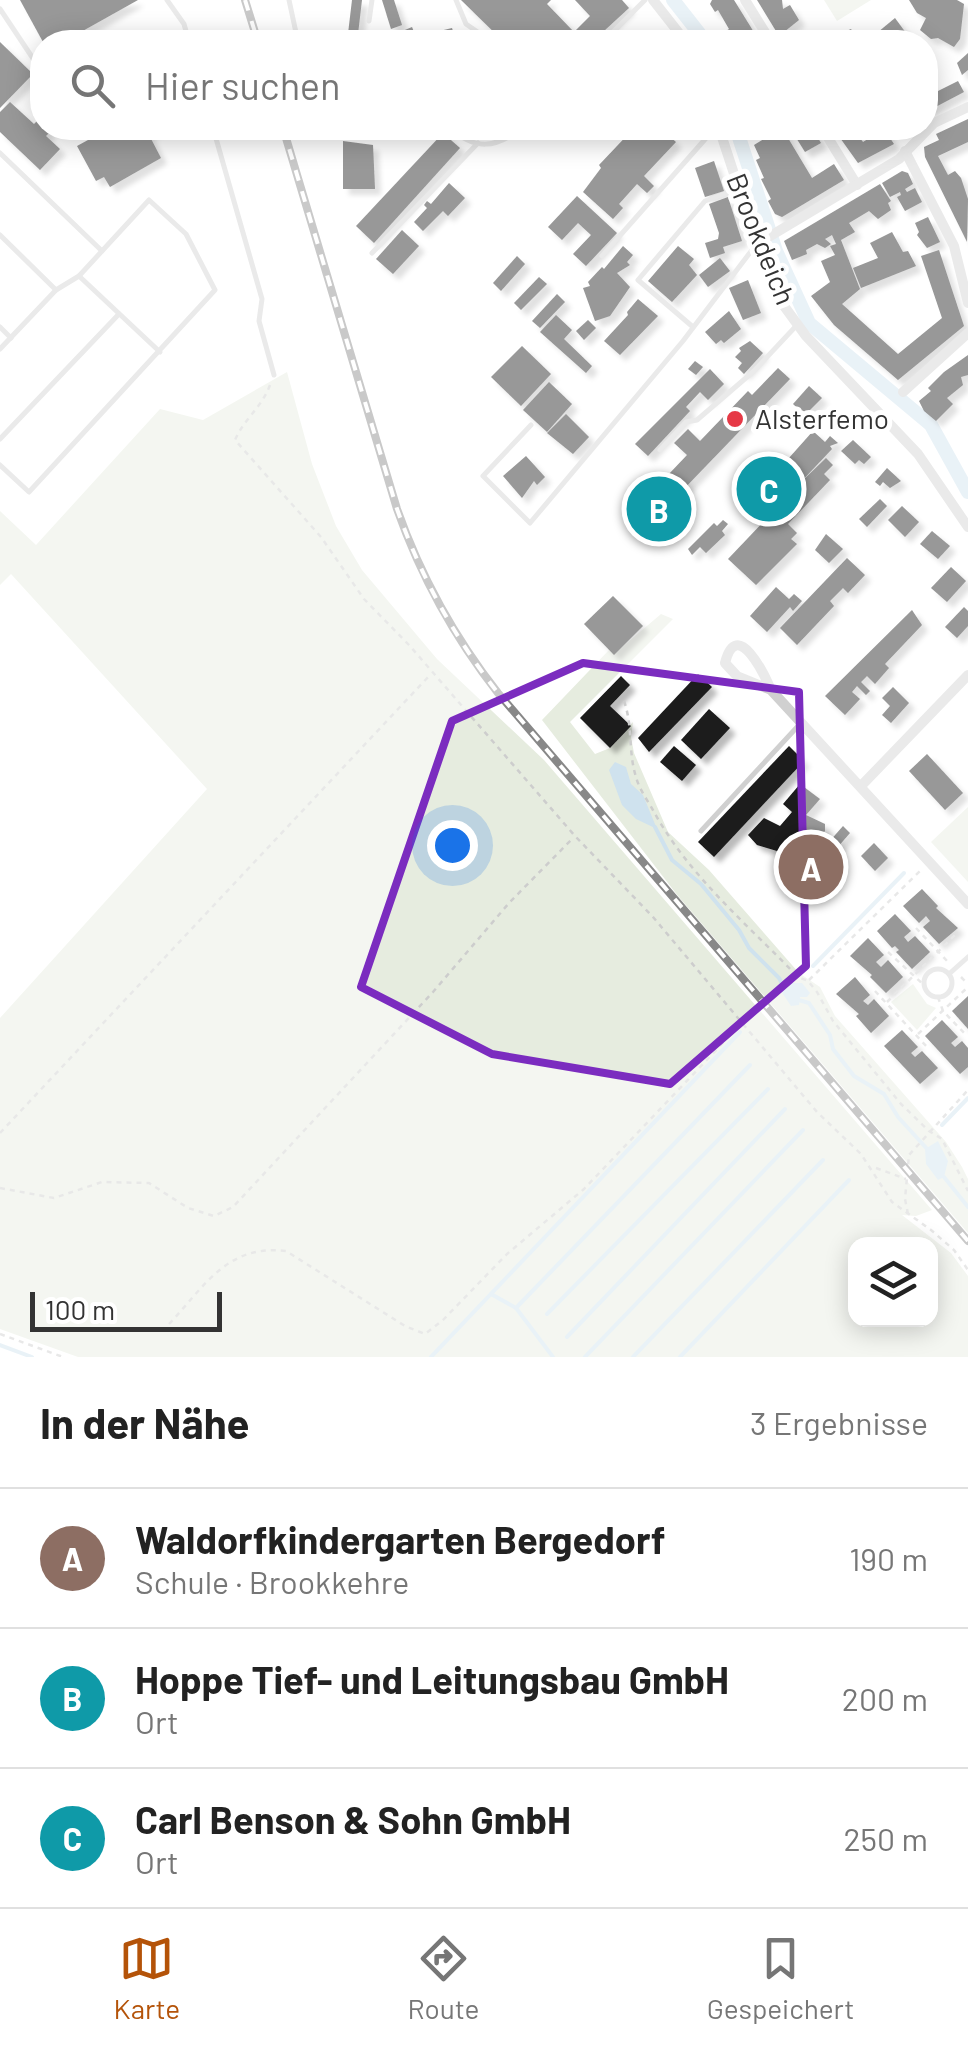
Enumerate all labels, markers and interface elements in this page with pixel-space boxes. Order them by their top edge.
search box [30,30,938,140]
icon: search [65,58,120,113]
text: Hier suchen [145,62,341,108]
street label: Brookdeich [720,168,804,309]
place label: Alsterfemo [755,401,889,435]
marker: Alsterfemo [724,408,746,430]
pin: C [736,452,802,526]
pin: B [626,472,692,546]
your location [427,820,478,871]
pin: A [778,830,844,904]
map controls [848,1237,938,1327]
button: layers [848,1237,938,1327]
scale bar [30,1287,222,1332]
text: 100 m [45,1292,115,1326]
text: In der Nähe [40,1397,249,1447]
text: 3 Ergebnisse [750,1403,928,1441]
text: Waldorfkindergarten Bergedorf [135,1516,665,1562]
text: A [62,1539,83,1577]
text: 190 m [849,1539,928,1577]
text: Schule · Brookkehre [135,1562,409,1600]
text: Hoppe Tief- und Leitungsbau GmbH [135,1656,729,1702]
text: B [63,1679,82,1717]
text: 200 m [842,1679,928,1717]
text: Ort [135,1702,179,1740]
text: Carl Benson & Sohn GmbH [135,1796,571,1842]
text: C [63,1819,82,1857]
text: 250 m [843,1819,928,1857]
text: Ort [135,1842,179,1880]
tab: Karte [114,1931,180,2025]
tab: Route [407,1931,479,2025]
tab: Gespeichert [707,1931,854,2025]

